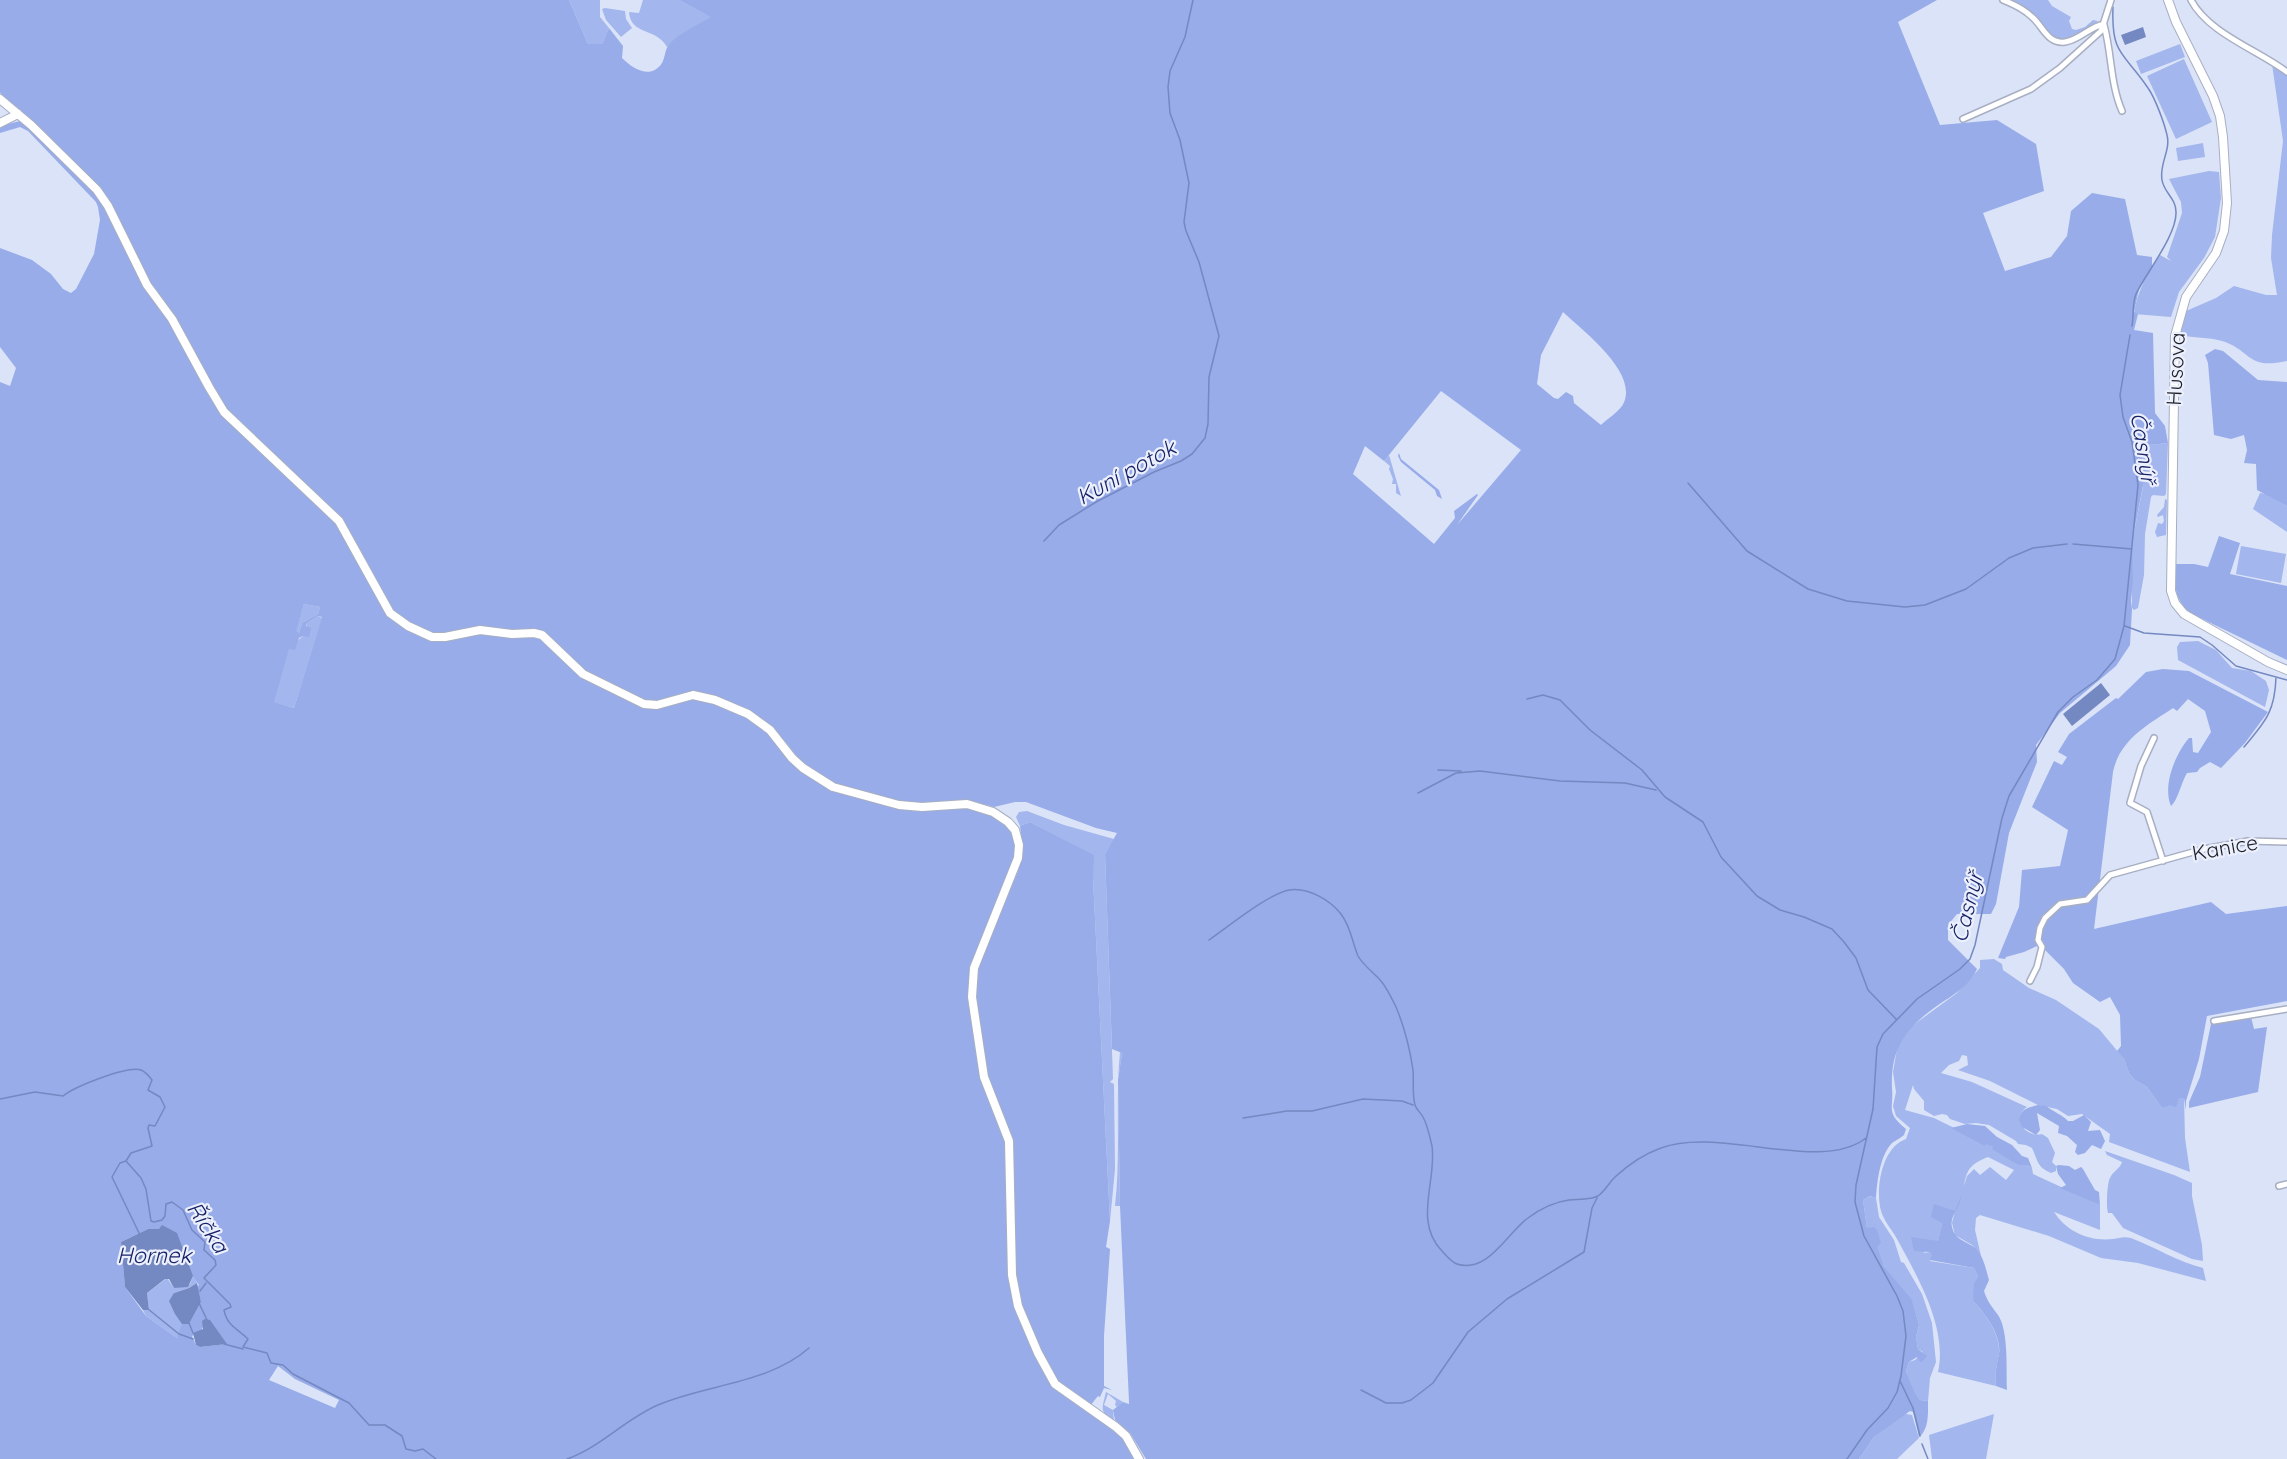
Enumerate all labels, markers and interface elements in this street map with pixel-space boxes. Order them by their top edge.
street label: Husova [2160,332,2190,406]
water label: Časnýř [2125,410,2164,488]
water label: Kuní potok [1071,432,1183,511]
street label: Kanice [2190,828,2260,866]
water label: Časnýř [1945,866,1990,945]
water label: Říčka [181,1196,236,1259]
water label: Hornek [117,1241,193,1269]

